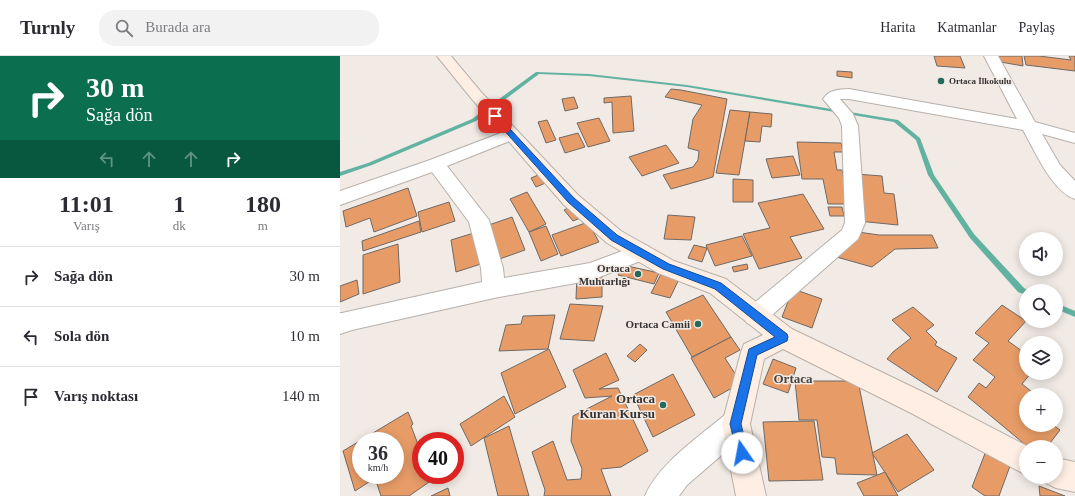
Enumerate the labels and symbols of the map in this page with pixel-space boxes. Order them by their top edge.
marker: Ortaca İlkokulu [936,76,946,86]
place label: Ortaca İlkokulu [949,76,1011,86]
pin [478,99,512,133]
place label: Ortaca Muhtarlığı [579,262,630,287]
marker: Ortaca Muhtarlığı [633,269,643,279]
place label: Ortaca Camii [626,318,690,330]
marker: Ortaca Camii [693,319,703,329]
district label: Ortaca [774,371,813,386]
place label: Ortaca Kuran Kursu [580,391,655,421]
marker: Ortaca Kuran Kursu [658,400,668,410]
speed limit sign: 40 [412,432,464,484]
position arrow [721,432,763,474]

